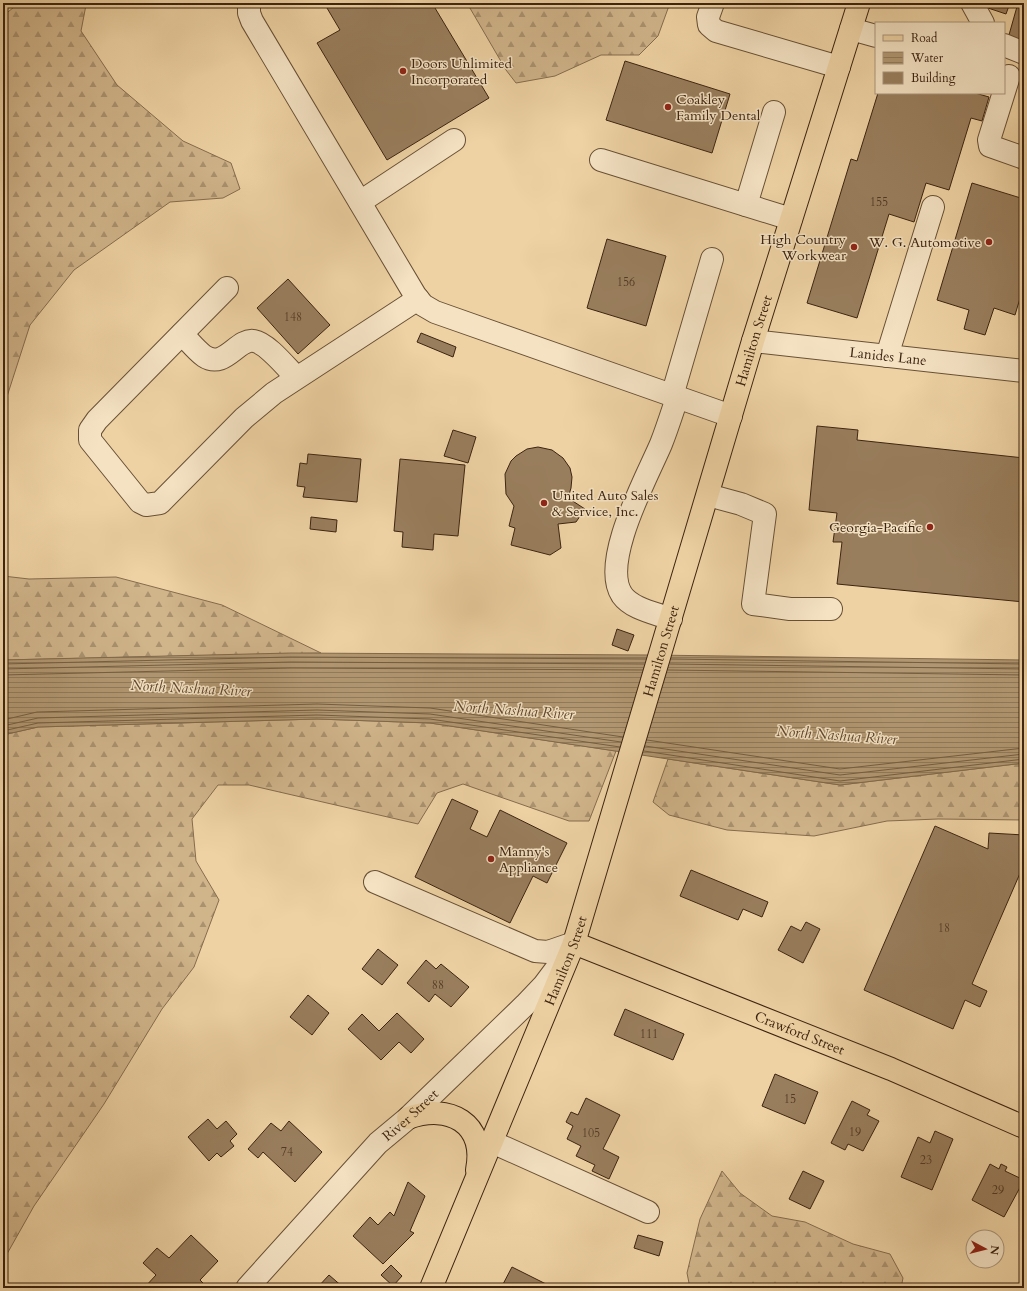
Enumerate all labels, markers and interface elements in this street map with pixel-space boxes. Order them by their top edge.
legend [875,22,1005,94]
text: Road [911,30,938,46]
text: Water [910,50,944,66]
place label: Doors Unlimited Incorporated [411,54,513,89]
marker: Doors Unlimited Incorporated [398,66,408,76]
text: Building [911,70,956,86]
place label: Coakley Family Dental [676,90,761,125]
marker: Coakley Family Dental [663,102,673,112]
house number: 155 [870,194,888,210]
place label: High Country Workwear [760,230,847,265]
place label: W. G. Automotive [868,233,981,252]
marker: W. G. Automotive [984,237,994,247]
marker: High Country Workwear [849,242,859,252]
house number: 156 [617,274,635,290]
street label: Hamilton Street [731,292,777,389]
house number: 148 [284,309,302,325]
street label: Lanides Lane [849,343,928,370]
place label: United Auto Sales & Service, Inc. [552,486,659,521]
marker: United Auto Sales & Service, Inc. [539,498,549,508]
place label: Georgia-Pacific [829,518,922,537]
marker: Georgia-Pacific [925,522,935,532]
street label: Hamilton Street [639,603,684,699]
water label: North Nashua River [130,675,253,701]
water label: North Nashua River [453,696,576,724]
water label: North Nashua River [776,721,899,749]
place label: Manny's Appliance [499,842,558,877]
marker: Manny's Appliance [486,854,496,864]
street label: Hamilton Street [540,913,592,1008]
house number: 18 [938,920,950,936]
house number: 88 [432,977,444,993]
street label: Crawford Street [752,1007,848,1060]
house number: 111 [640,1026,658,1042]
street label: River Street [378,1084,443,1146]
house number: 15 [784,1091,796,1107]
house number: 19 [849,1124,861,1140]
house number: 105 [582,1125,600,1141]
house number: 74 [281,1144,293,1160]
house number: 23 [920,1152,932,1168]
house number: 29 [992,1182,1004,1198]
north arrow [965,1229,1005,1269]
text: N [986,1245,1002,1256]

